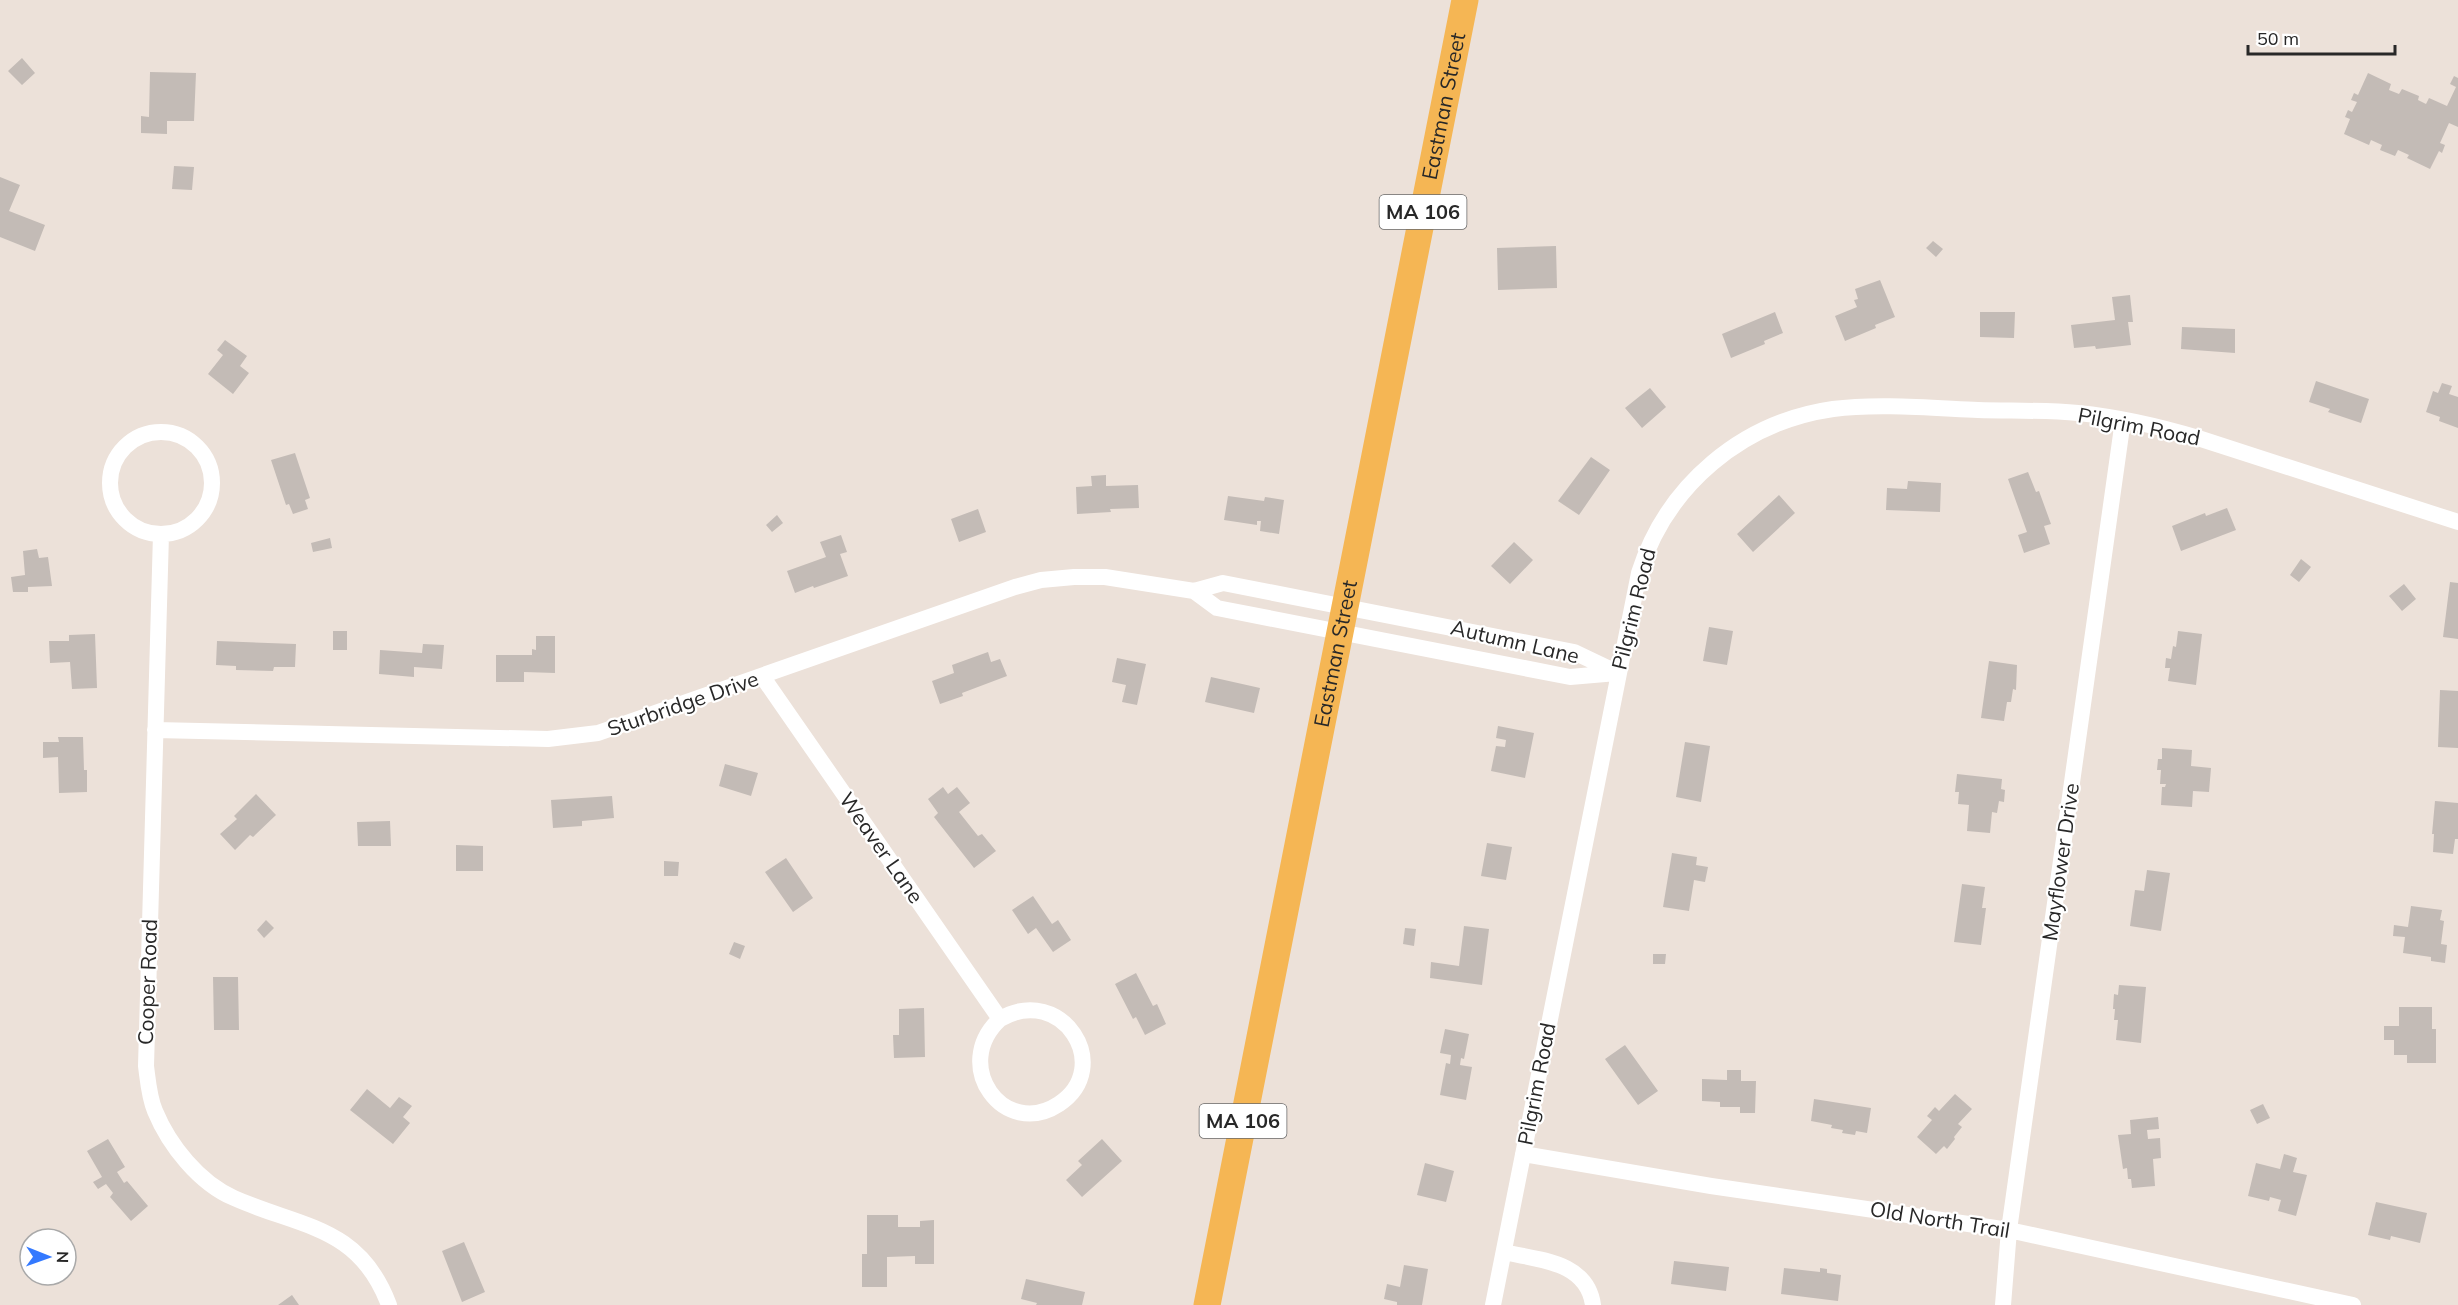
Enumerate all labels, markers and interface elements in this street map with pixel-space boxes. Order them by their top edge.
scale bar [2248,18,2395,56]
text: 50 m [2257,27,2299,50]
street label: Eastman Street [1416,30,1470,182]
road number: MA 106 [1380,195,1466,229]
street label: Pilgrim Road [2076,401,2203,451]
street label: Pilgrim Road [1605,545,1661,672]
street label: Eastman Street [1308,578,1362,729]
street label: Autumn Lane [1448,614,1582,668]
street label: Sturbridge Drive [604,665,762,741]
street label: Mayflower Drive [2036,781,2084,942]
street label: Weaver Lane [834,787,930,908]
street label: Cooper Road [132,918,162,1045]
street label: Pilgrim Road [1511,1020,1561,1147]
road number: MA 106 [1200,1104,1286,1138]
street label: Old North Trail [1868,1195,2012,1243]
north arrow [18,1227,78,1287]
text: N [53,1251,73,1263]

